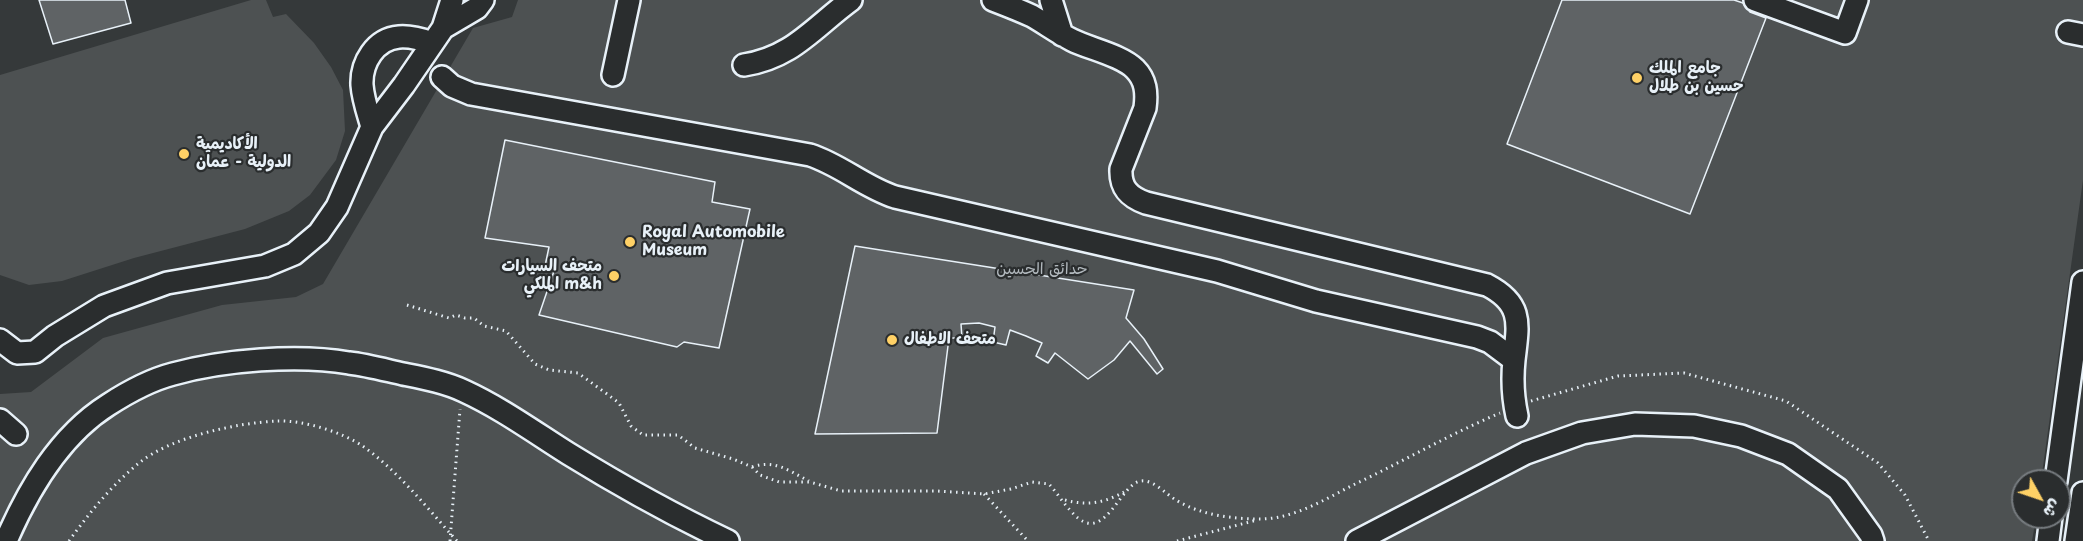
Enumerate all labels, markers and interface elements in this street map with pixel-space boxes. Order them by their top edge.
place label: جامع الملك حسين بن طلال [1649,59,1744,97]
marker: جامع الملك حسين بن طلال [1630,71,1644,85]
place label: الأكاديمية الدولية - عمان [196,135,291,173]
marker: الأكاديمية الدولية - عمان [177,147,191,161]
place label: Royal Automobile Museum [642,223,785,261]
marker: Royal Automobile Museum [623,235,637,249]
place label: متحف السيارات الملكي m&h [501,257,602,295]
park label: حدائق الحسين [996,260,1088,280]
marker: متحف السيارات الملكي m&h [607,269,621,283]
place label: متحف الاطفال [904,330,996,350]
marker: متحف الاطفال [885,333,899,347]
north arrow [2011,469,2071,529]
text: ش [2038,495,2068,524]

